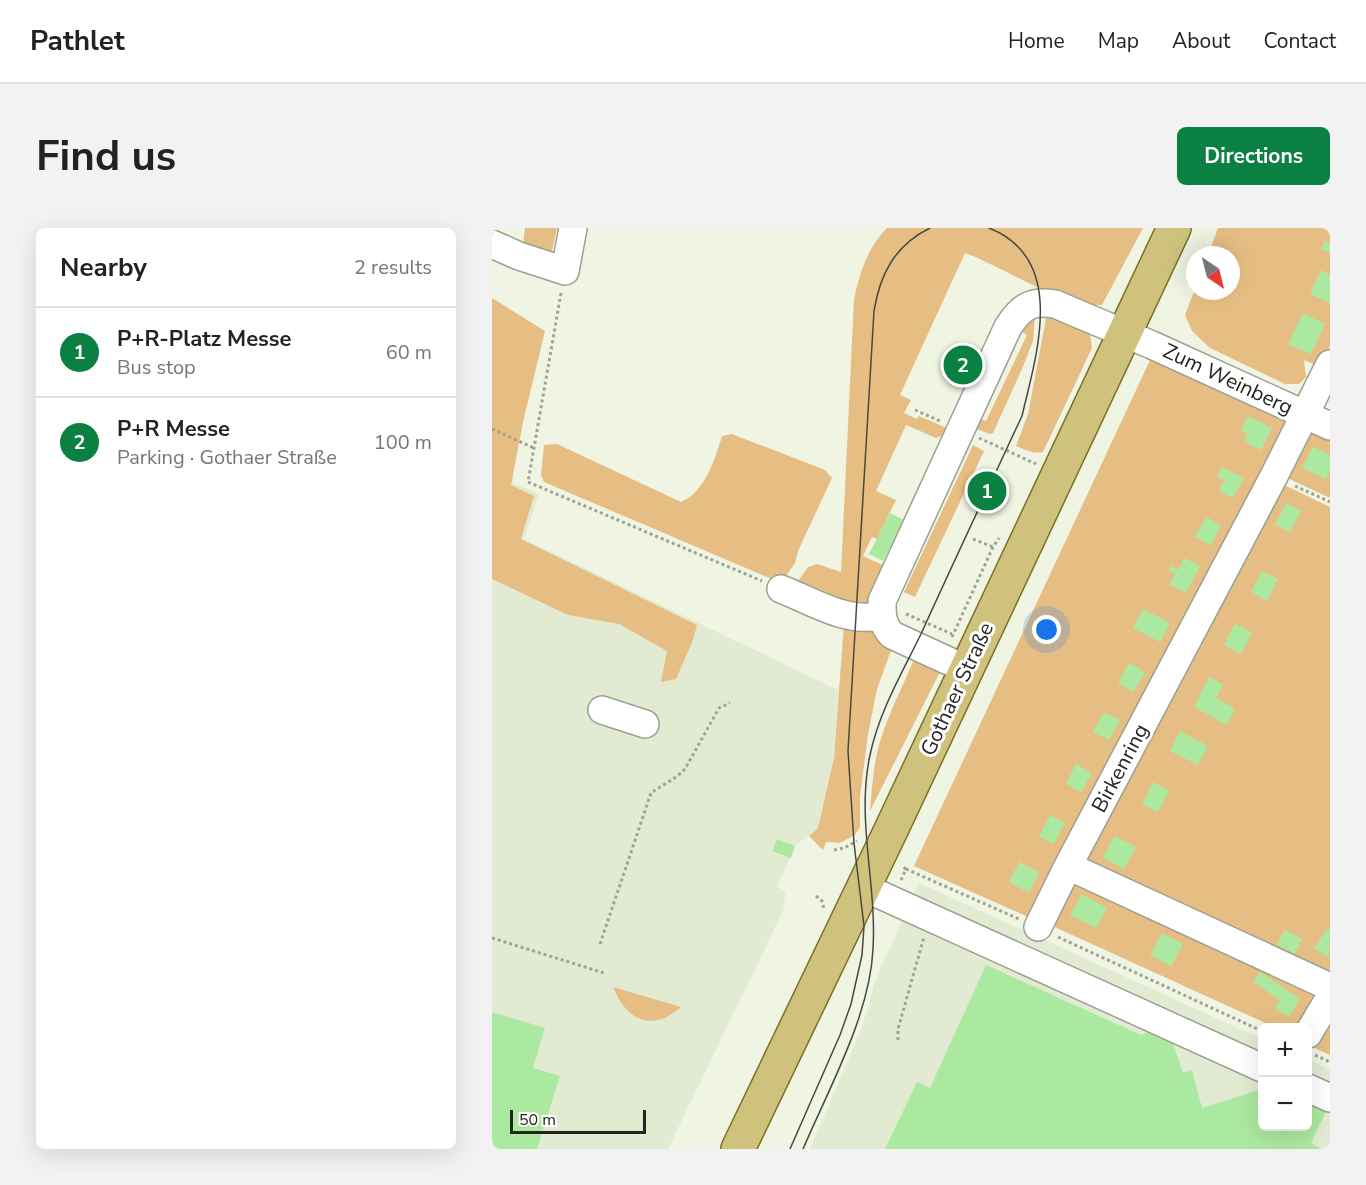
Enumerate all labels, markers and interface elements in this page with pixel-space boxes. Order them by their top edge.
text: Pathlet [30,22,125,60]
text: Home [1008,27,1065,55]
text: Map [1098,27,1139,55]
text: About [1172,27,1230,55]
text: Contact [1263,27,1336,55]
button: Directions [1177,127,1330,185]
text: Find us [36,128,176,185]
north arrow [1186,246,1240,300]
text: Nearby [60,250,147,285]
text: 2 results [354,254,432,281]
text: P+R-Platz Messe [117,324,291,354]
street label: Zum Weinberg [1159,337,1297,421]
text: 1 [74,339,86,366]
text: 60 m [386,339,432,366]
pin: 2 [944,342,982,388]
text: Bus stop [117,354,196,381]
text: P+R Messe [117,414,230,444]
text: 2 [74,429,86,456]
text: 100 m [374,429,432,456]
text: Parking · Gothaer Straße [117,444,337,471]
pin: 1 [968,468,1006,514]
your location [1032,615,1061,644]
street label: Gothaer Straße [914,618,1000,760]
street label: Birkenring [1085,719,1155,817]
map controls [1258,1023,1312,1131]
button: + [1258,1023,1312,1077]
button: − [1258,1077,1312,1131]
scale bar [510,1107,646,1134]
text: 50 m [519,1109,556,1131]

